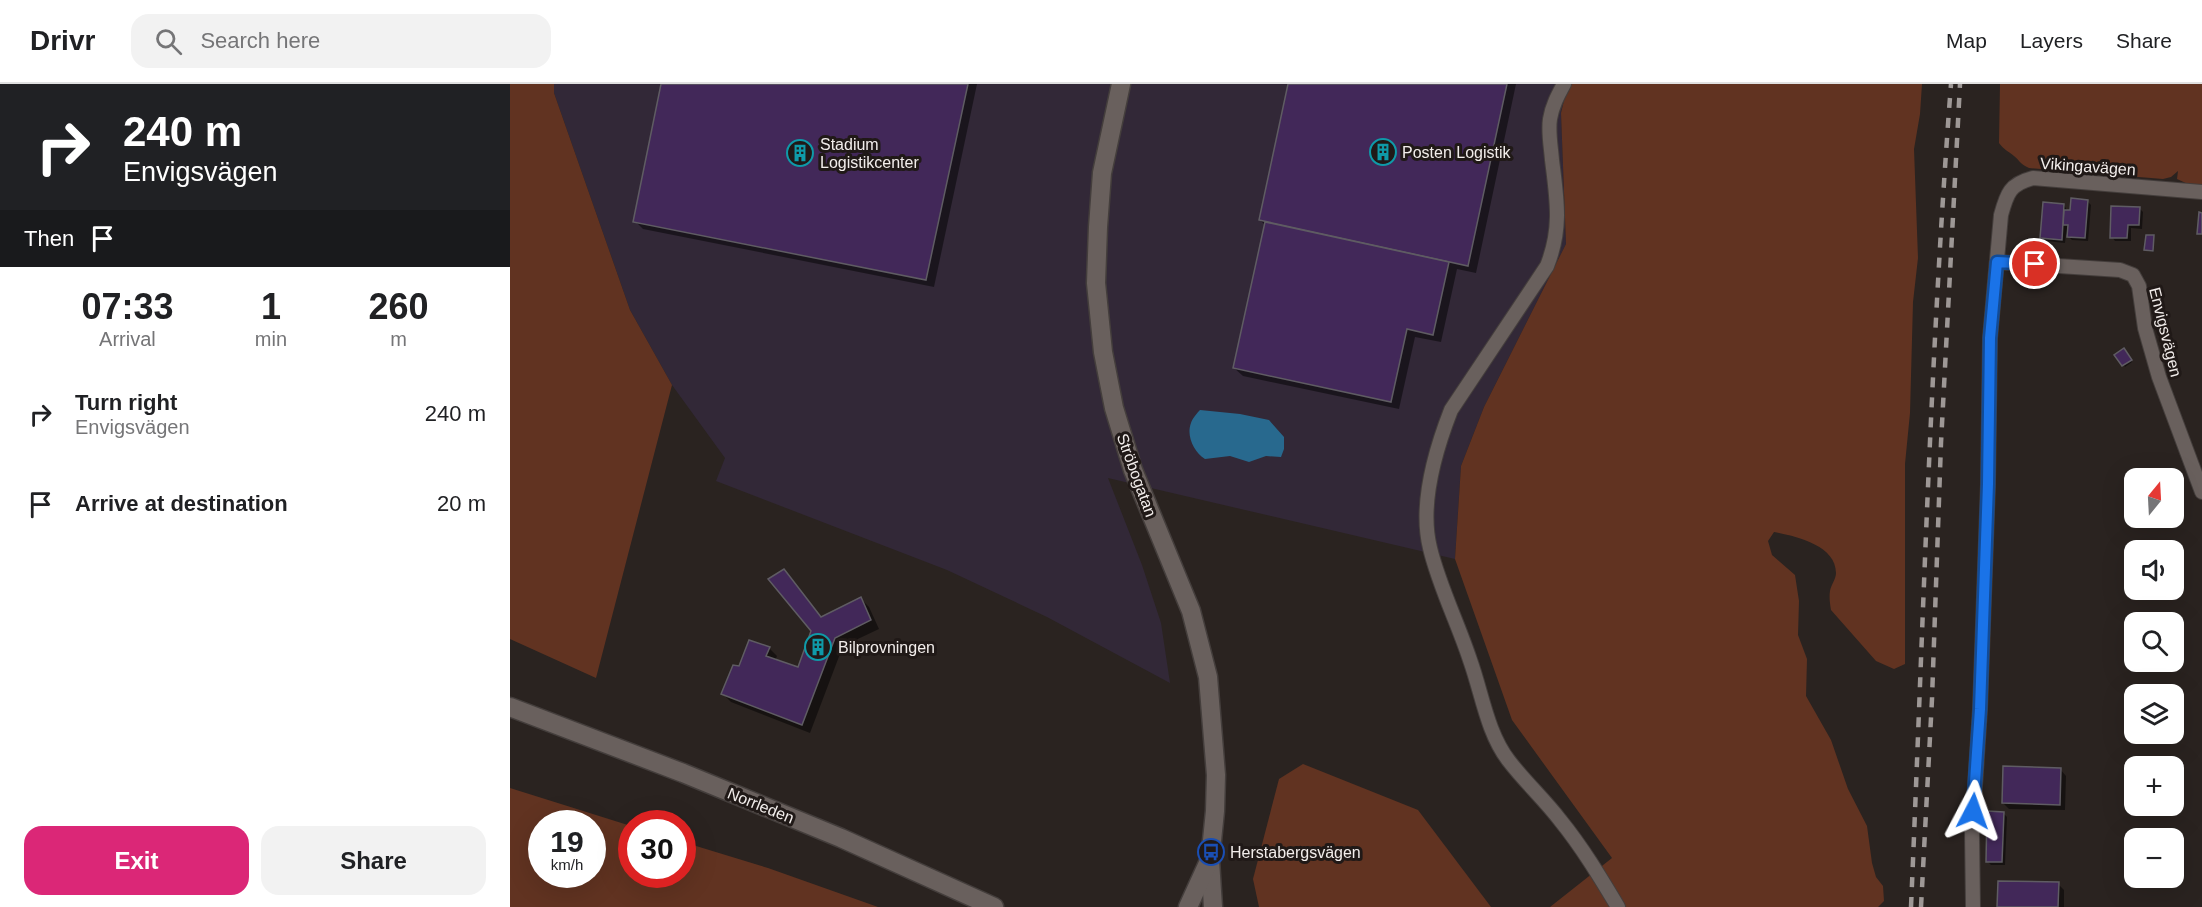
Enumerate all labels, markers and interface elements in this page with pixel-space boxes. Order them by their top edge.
search box [131,14,551,68]
text: Drivr [30,25,95,56]
icon: search [152,25,185,58]
text: Search here [200,28,320,53]
text: Map [1946,29,1987,52]
text: Layers [2020,29,2083,52]
text: Share [2116,29,2172,52]
icon: right [24,108,102,186]
text: 240 m [123,108,242,155]
place label: Stadium Logistikcenter [820,136,919,171]
building icon: Posten Logistik [1368,137,1398,167]
building icon: Stadium Logistikcenter [785,138,815,168]
place label: Posten Logistik [1402,144,1512,161]
street label: Vikingavägen [2040,155,2136,178]
text: Envigsvägen [123,157,278,187]
icon: arrive [86,222,119,255]
text: Then [24,226,74,251]
pin [2009,238,2060,289]
icon: arrive [2018,247,2051,280]
text: 07:33 [81,286,173,327]
text: 1 [261,286,281,327]
text: 260 [368,286,429,327]
street label: Envigsvägen [2146,286,2185,379]
text: Arrival [99,328,156,350]
text: min [255,328,287,350]
text: m [390,328,407,350]
text: Turn right [75,390,177,415]
icon: right [24,398,57,431]
text: 240 m [425,401,486,426]
text: Envigsvägen [75,416,190,438]
street label: Ströbogatan [1114,431,1159,519]
north arrow [2124,468,2184,528]
map controls [2124,468,2184,888]
icon: arrive [24,488,57,521]
text: Arrive at destination [75,491,288,516]
text: 20 m [437,491,486,516]
button: sound [2124,540,2184,600]
button: search [2124,612,2184,672]
building icon: Bilprovningen [803,632,833,662]
place label: Bilprovningen [838,639,935,656]
button: layers [2124,684,2184,744]
button: + [2124,756,2184,816]
position arrow [1941,779,2005,843]
street label: Norrleden [725,784,797,827]
speed limit sign: 30 [618,810,696,888]
text: 19 [550,825,584,858]
button: Exit [24,826,249,895]
button: Share [261,826,486,895]
button: − [2124,828,2184,888]
bus stop icon: Herstabergsvägen [1196,837,1226,867]
place label: Herstabergsvägen [1230,844,1361,861]
text: km/h [551,856,583,873]

